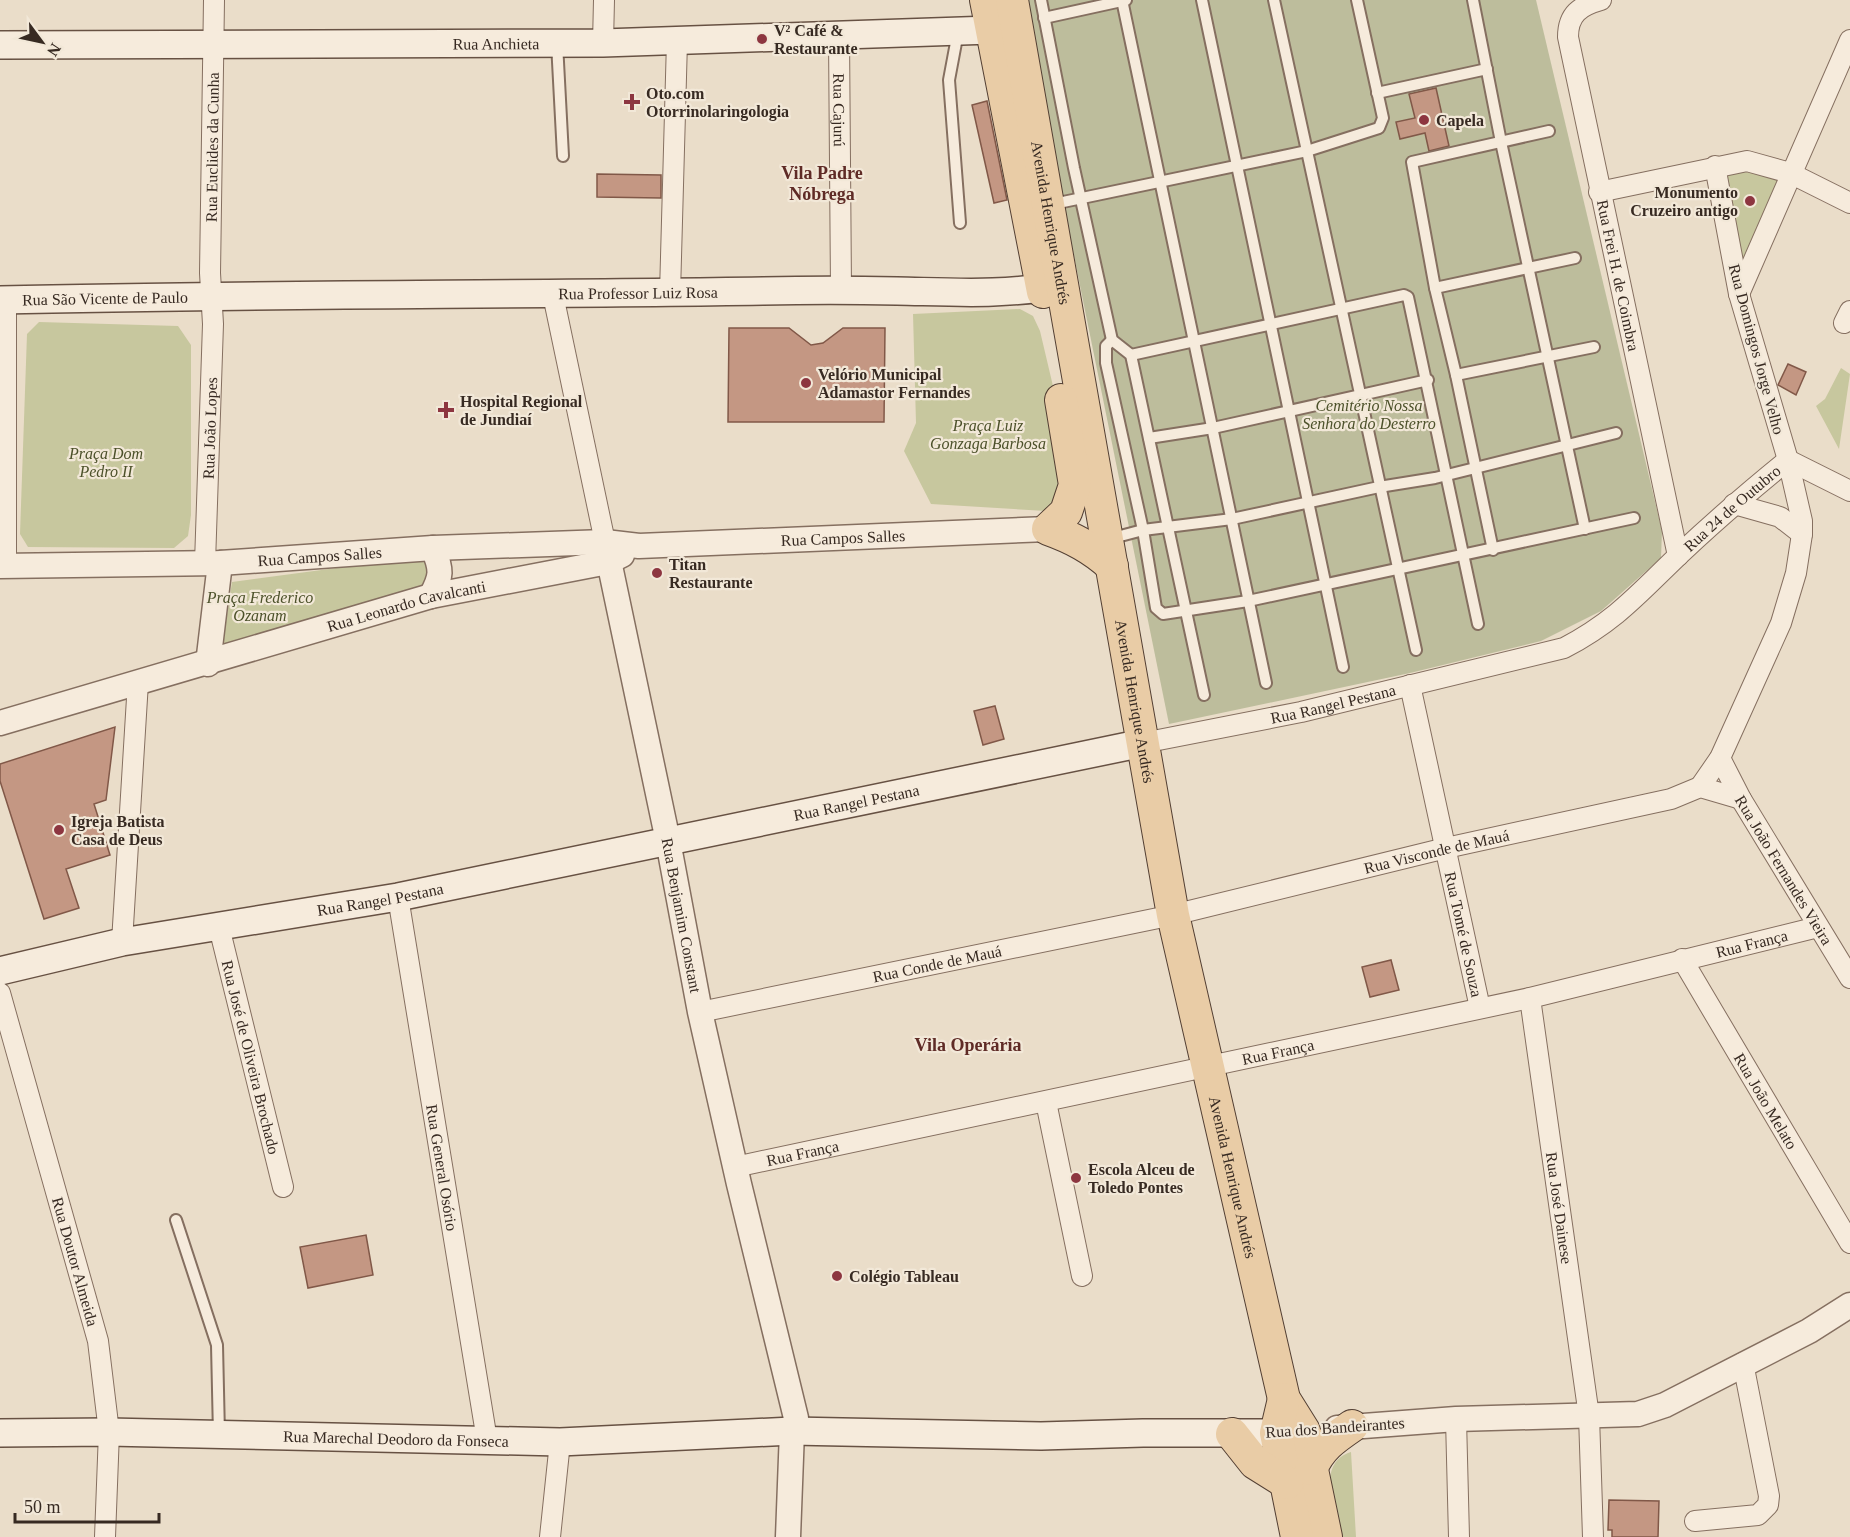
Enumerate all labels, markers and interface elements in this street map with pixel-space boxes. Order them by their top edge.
north arrow [12,12,72,72]
place label: V² Café & Restaurante [774,22,858,57]
marker: V² Café & Restaurante [755,32,769,46]
street label: Rua Anchieta [453,35,539,52]
text: N [44,40,64,60]
street label: Rua Euclides da Cunha [203,72,222,222]
street label: Rua Cajurú [830,73,848,147]
place label: Oto.com Otorrinolaringologia [646,85,789,121]
marker: Oto.com Otorrinolaringologia [623,93,641,111]
place label: Capela [1436,112,1484,130]
marker: Capela [1417,113,1431,127]
street label: Avenida Henrique Andrés [1028,139,1073,306]
district label: Vila Padre Nóbrega [781,163,863,204]
place label: Monumento Cruzeiro antigo [1630,184,1738,220]
marker: Monumento Cruzeiro antigo [1743,194,1757,208]
street label: Rua Frei H. de Coimbra [1594,198,1642,353]
street label: Rua Domingos Jorge Velho [1725,262,1787,437]
street label: Rua Professor Luiz Rosa [558,284,718,302]
street label: Rua São Vicente de Paulo [22,289,188,308]
place label: Velório Municipal Adamastor Fernandes [818,366,970,401]
marker: Velório Municipal Adamastor Fernandes [799,376,813,390]
street label: Rua João Lopes [200,377,221,479]
place label: Hospital Regional de Jundiaí [460,393,583,428]
park label: Cemitério Nossa Senhora do Desterro [1302,397,1436,432]
marker: Hospital Regional de Jundiaí [437,401,455,419]
park label: Praça Luiz Gonzaga Barbosa [930,417,1046,453]
park label: Praça Dom Pedro II [68,445,143,480]
street label: Rua 24 de Outubro [1680,462,1784,555]
street label: Rua Campos Salles [780,527,906,549]
street label: Rua Campos Salles [257,544,382,569]
place label: Titan Restaurante [669,556,753,591]
marker: Titan Restaurante [650,566,664,580]
street label: Rua Leonardo Cavalcanti [325,578,488,635]
park label: Praça Frederico Ozanam [206,589,313,624]
street label: Avenida Henrique Andrés [1112,618,1158,785]
street label: Rua Rangel Pestana [1269,681,1397,727]
street label: Rua Rangel Pestana [792,781,921,824]
street label: Rua João Fernandes Vieira [1732,792,1836,948]
place label: Igreja Batista Casa de Deus [71,813,164,848]
marker: Igreja Batista Casa de Deus [52,823,66,837]
street label: Rua Visconde de Mauá [1362,826,1511,877]
street label: Rua Benjamim Constant [659,836,704,995]
street label: Rua Tomé de Souza [1442,870,1485,999]
street label: Rua Rangel Pestana [316,880,445,919]
street label: Rua França [1714,927,1789,961]
street label: Rua Conde de Mauá [871,942,1003,985]
street label: Rua José de Oliveira Brochado [218,959,283,1156]
district label: Vila Operária [915,1035,1021,1055]
street label: Rua França [1240,1036,1316,1068]
street label: Rua João Melato [1731,1050,1801,1152]
street label: Avenida Henrique Andrés [1206,1094,1259,1260]
street label: Rua General Osório [423,1103,461,1232]
street label: Rua França [765,1137,840,1169]
street label: Rua José Dainese [1543,1151,1575,1265]
place label: Escola Alceu de Toledo Pontes [1088,1161,1195,1196]
marker: Escola Alceu de Toledo Pontes [1069,1171,1083,1185]
street label: Rua Doutor Almeida [49,1195,101,1328]
place label: Colégio Tableau [849,1268,959,1286]
marker: Colégio Tableau [830,1269,844,1283]
street label: Rua dos Bandeirantes [1265,1414,1405,1441]
street label: Rua Marechal Deodoro da Fonseca [283,1428,509,1450]
scale bar [15,1486,159,1524]
text: 50 m [24,1497,61,1517]

